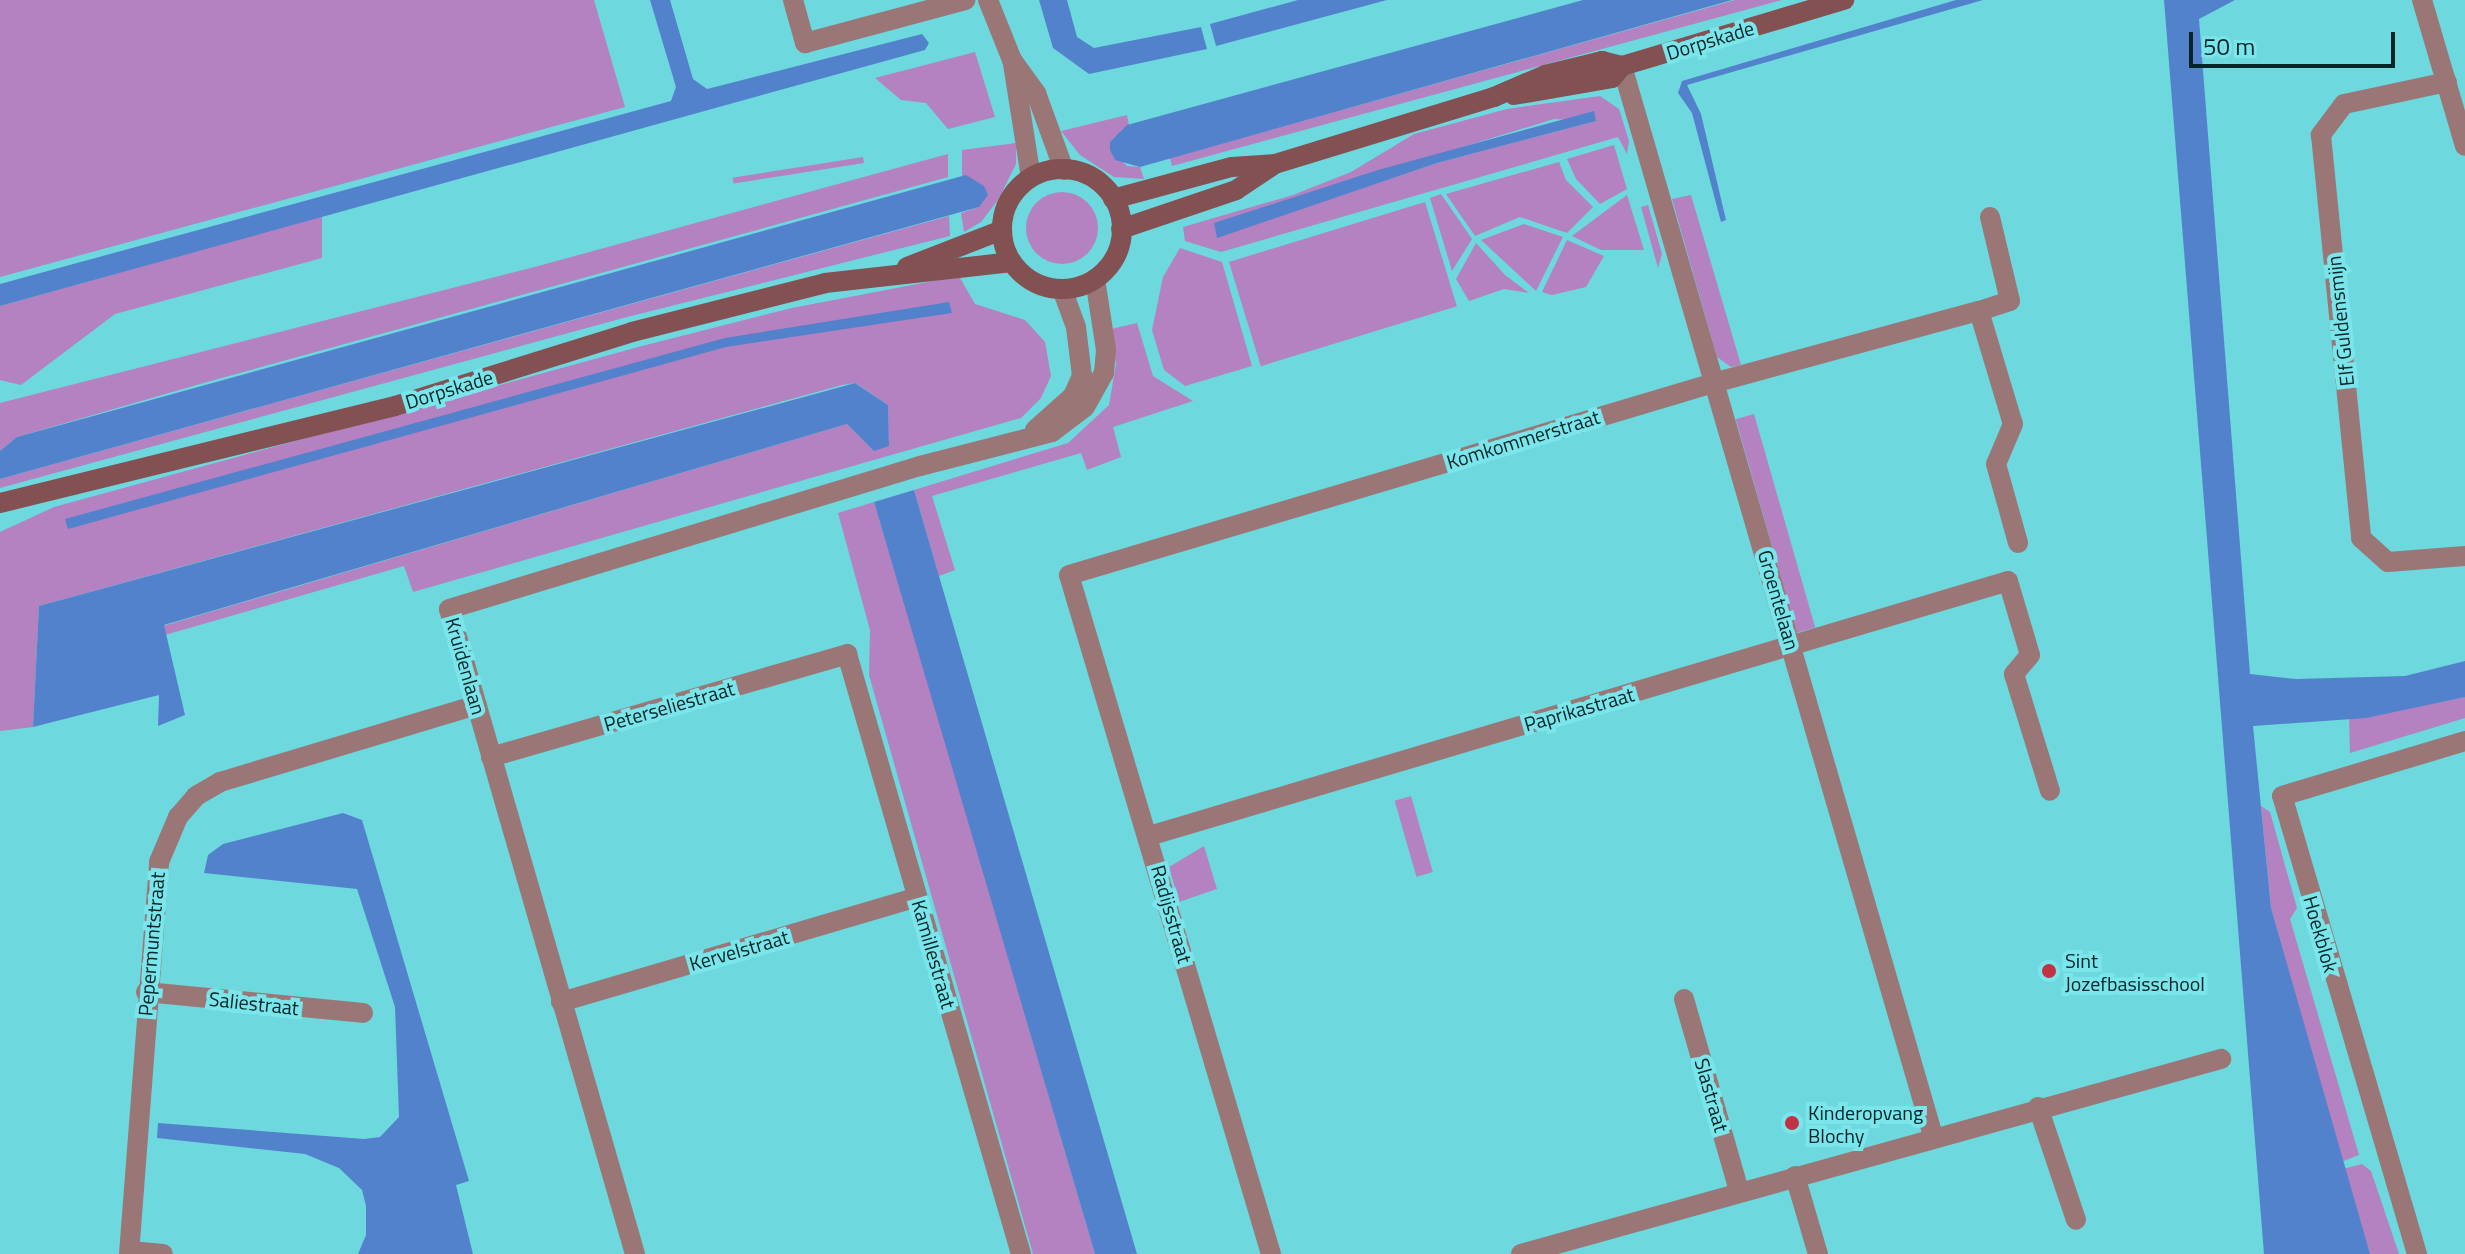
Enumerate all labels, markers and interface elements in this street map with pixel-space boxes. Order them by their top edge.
street label: Dorpskade [1663,15,1757,65]
scale bar [2193,16,2399,66]
text: 50 m [2203,28,2255,64]
street label: Elf Guldensmijn [2321,255,2359,387]
street label: Dorpskade [402,364,496,414]
street label: Komkommerstraat [1443,404,1603,474]
street label: Groentelaan [1753,547,1805,653]
street label: Kruidenlaan [441,615,491,717]
street label: Peterseliestraat [601,676,737,736]
street label: Paprikastraat [1521,682,1637,736]
street label: Radijsstraat [1147,862,1197,966]
street label: Pepermuntstraat [133,871,169,1017]
street label: Hoekblok [2299,893,2343,975]
street label: Kamillestraat [907,897,961,1011]
street label: Kervelstraat [686,924,792,976]
place label: Sint Jozefbasisschool [2065,948,2205,995]
marker: Sint Jozefbasisschool [2040,962,2058,980]
street label: Saliestraat [208,986,300,1020]
street label: Slastraat [1690,1055,1734,1135]
place label: Kinderopvang Blochy [1808,1100,1923,1147]
marker: Kinderopvang Blochy [1783,1114,1801,1132]

